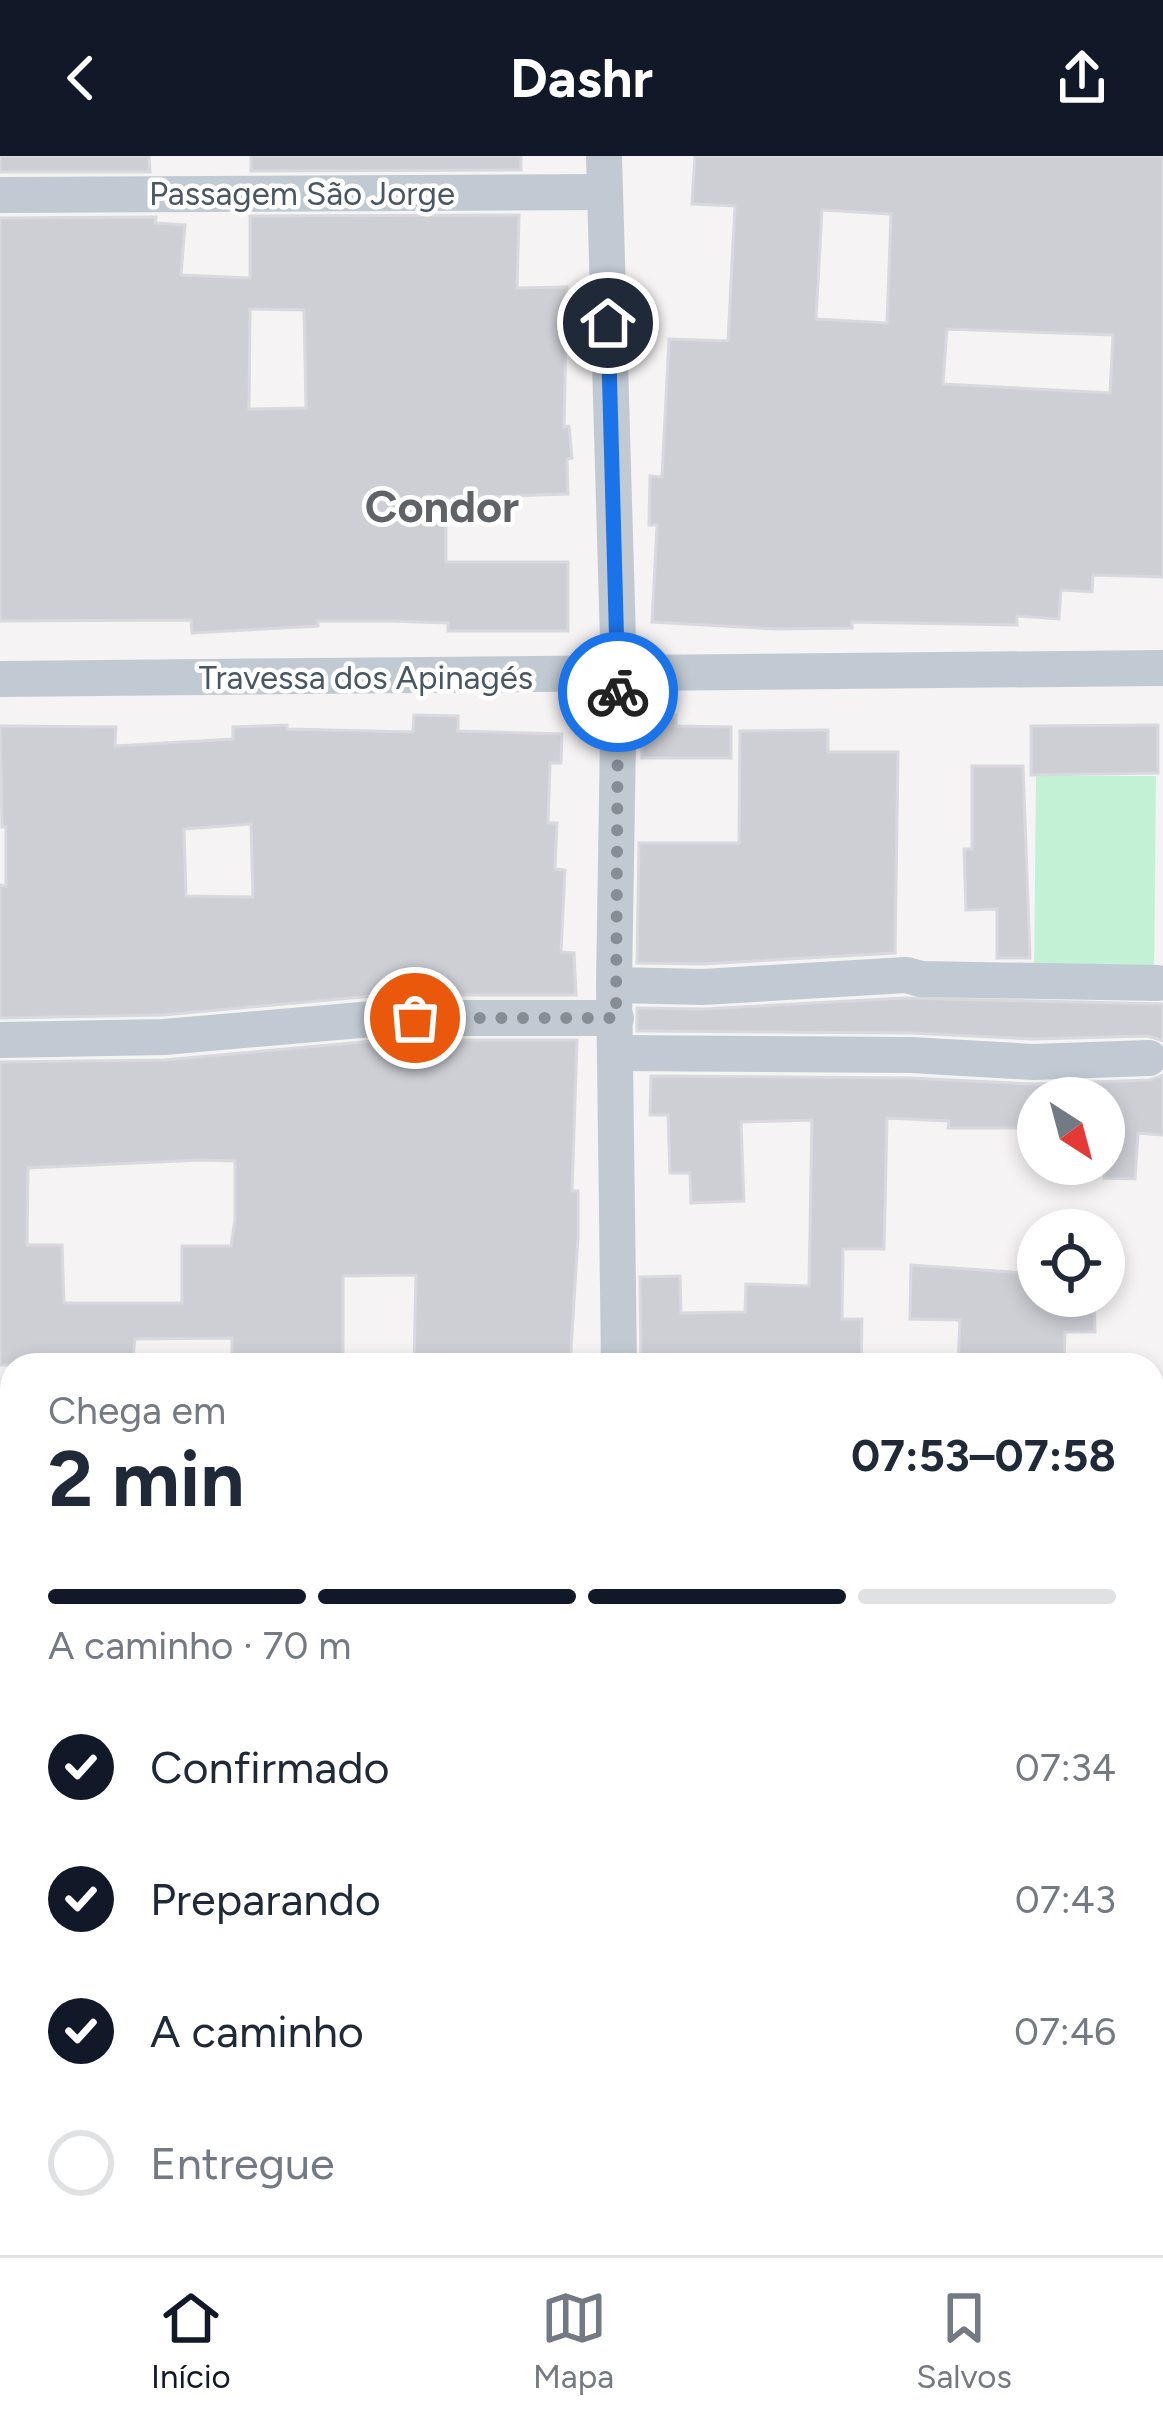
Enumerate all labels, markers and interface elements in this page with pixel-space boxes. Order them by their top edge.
icon: back [48,45,114,111]
icon: share [1049,45,1115,111]
text: Dashr [510,46,653,111]
street label: Passagem São Jorge [149,174,455,213]
pin [557,272,659,374]
icon: home [575,290,641,356]
district label: Condor [365,479,519,533]
courier [558,632,678,752]
street label: Travessa dos Apinagés [199,658,533,697]
icon: bike [585,659,651,725]
pin [364,967,466,1069]
icon: bag [382,985,448,1051]
north arrow [1017,1077,1125,1185]
map controls [1017,1077,1125,1317]
button: locate [1017,1209,1125,1317]
text: Chega em [48,1387,226,1434]
text: 07:53–07:58 [851,1428,1116,1482]
text: 2 min [48,1432,244,1526]
text: A caminho · 70 m [48,1622,351,1669]
icon: check [48,1734,114,1800]
text: Confirmado [150,1740,390,1794]
text: 07:34 [1015,1744,1116,1791]
icon: check [48,1866,114,1932]
text: Preparando [150,1872,381,1926]
text: 07:43 [1015,1876,1116,1923]
icon: check [48,1998,114,2064]
text: A caminho [150,2004,364,2058]
text: 07:46 [1014,2008,1116,2055]
text: Entregue [150,2136,335,2190]
tab: Início [151,2285,231,2396]
tab: Mapa [533,2285,614,2396]
tab: Salvos [916,2285,1012,2396]

